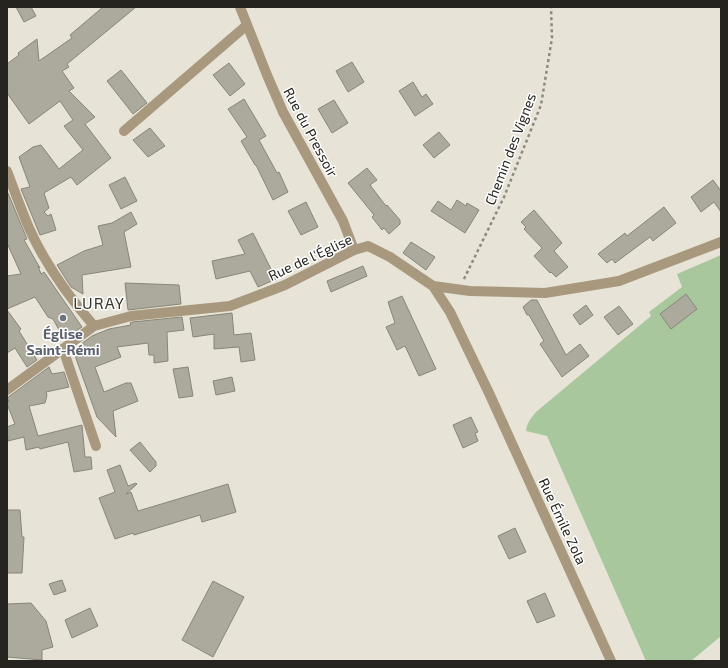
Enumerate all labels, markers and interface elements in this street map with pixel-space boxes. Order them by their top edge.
street label: Rue du Pressoir [280,84,342,180]
street label: Chemin des Vignes [481,91,539,207]
street label: Rue de l'Église [265,230,355,284]
district label: LURAY [73,293,125,312]
marker: Église Saint-Rémi [58,313,68,323]
place label: Église Saint-Rémi [26,325,100,358]
street label: Rue Émile Zola [536,475,590,567]

